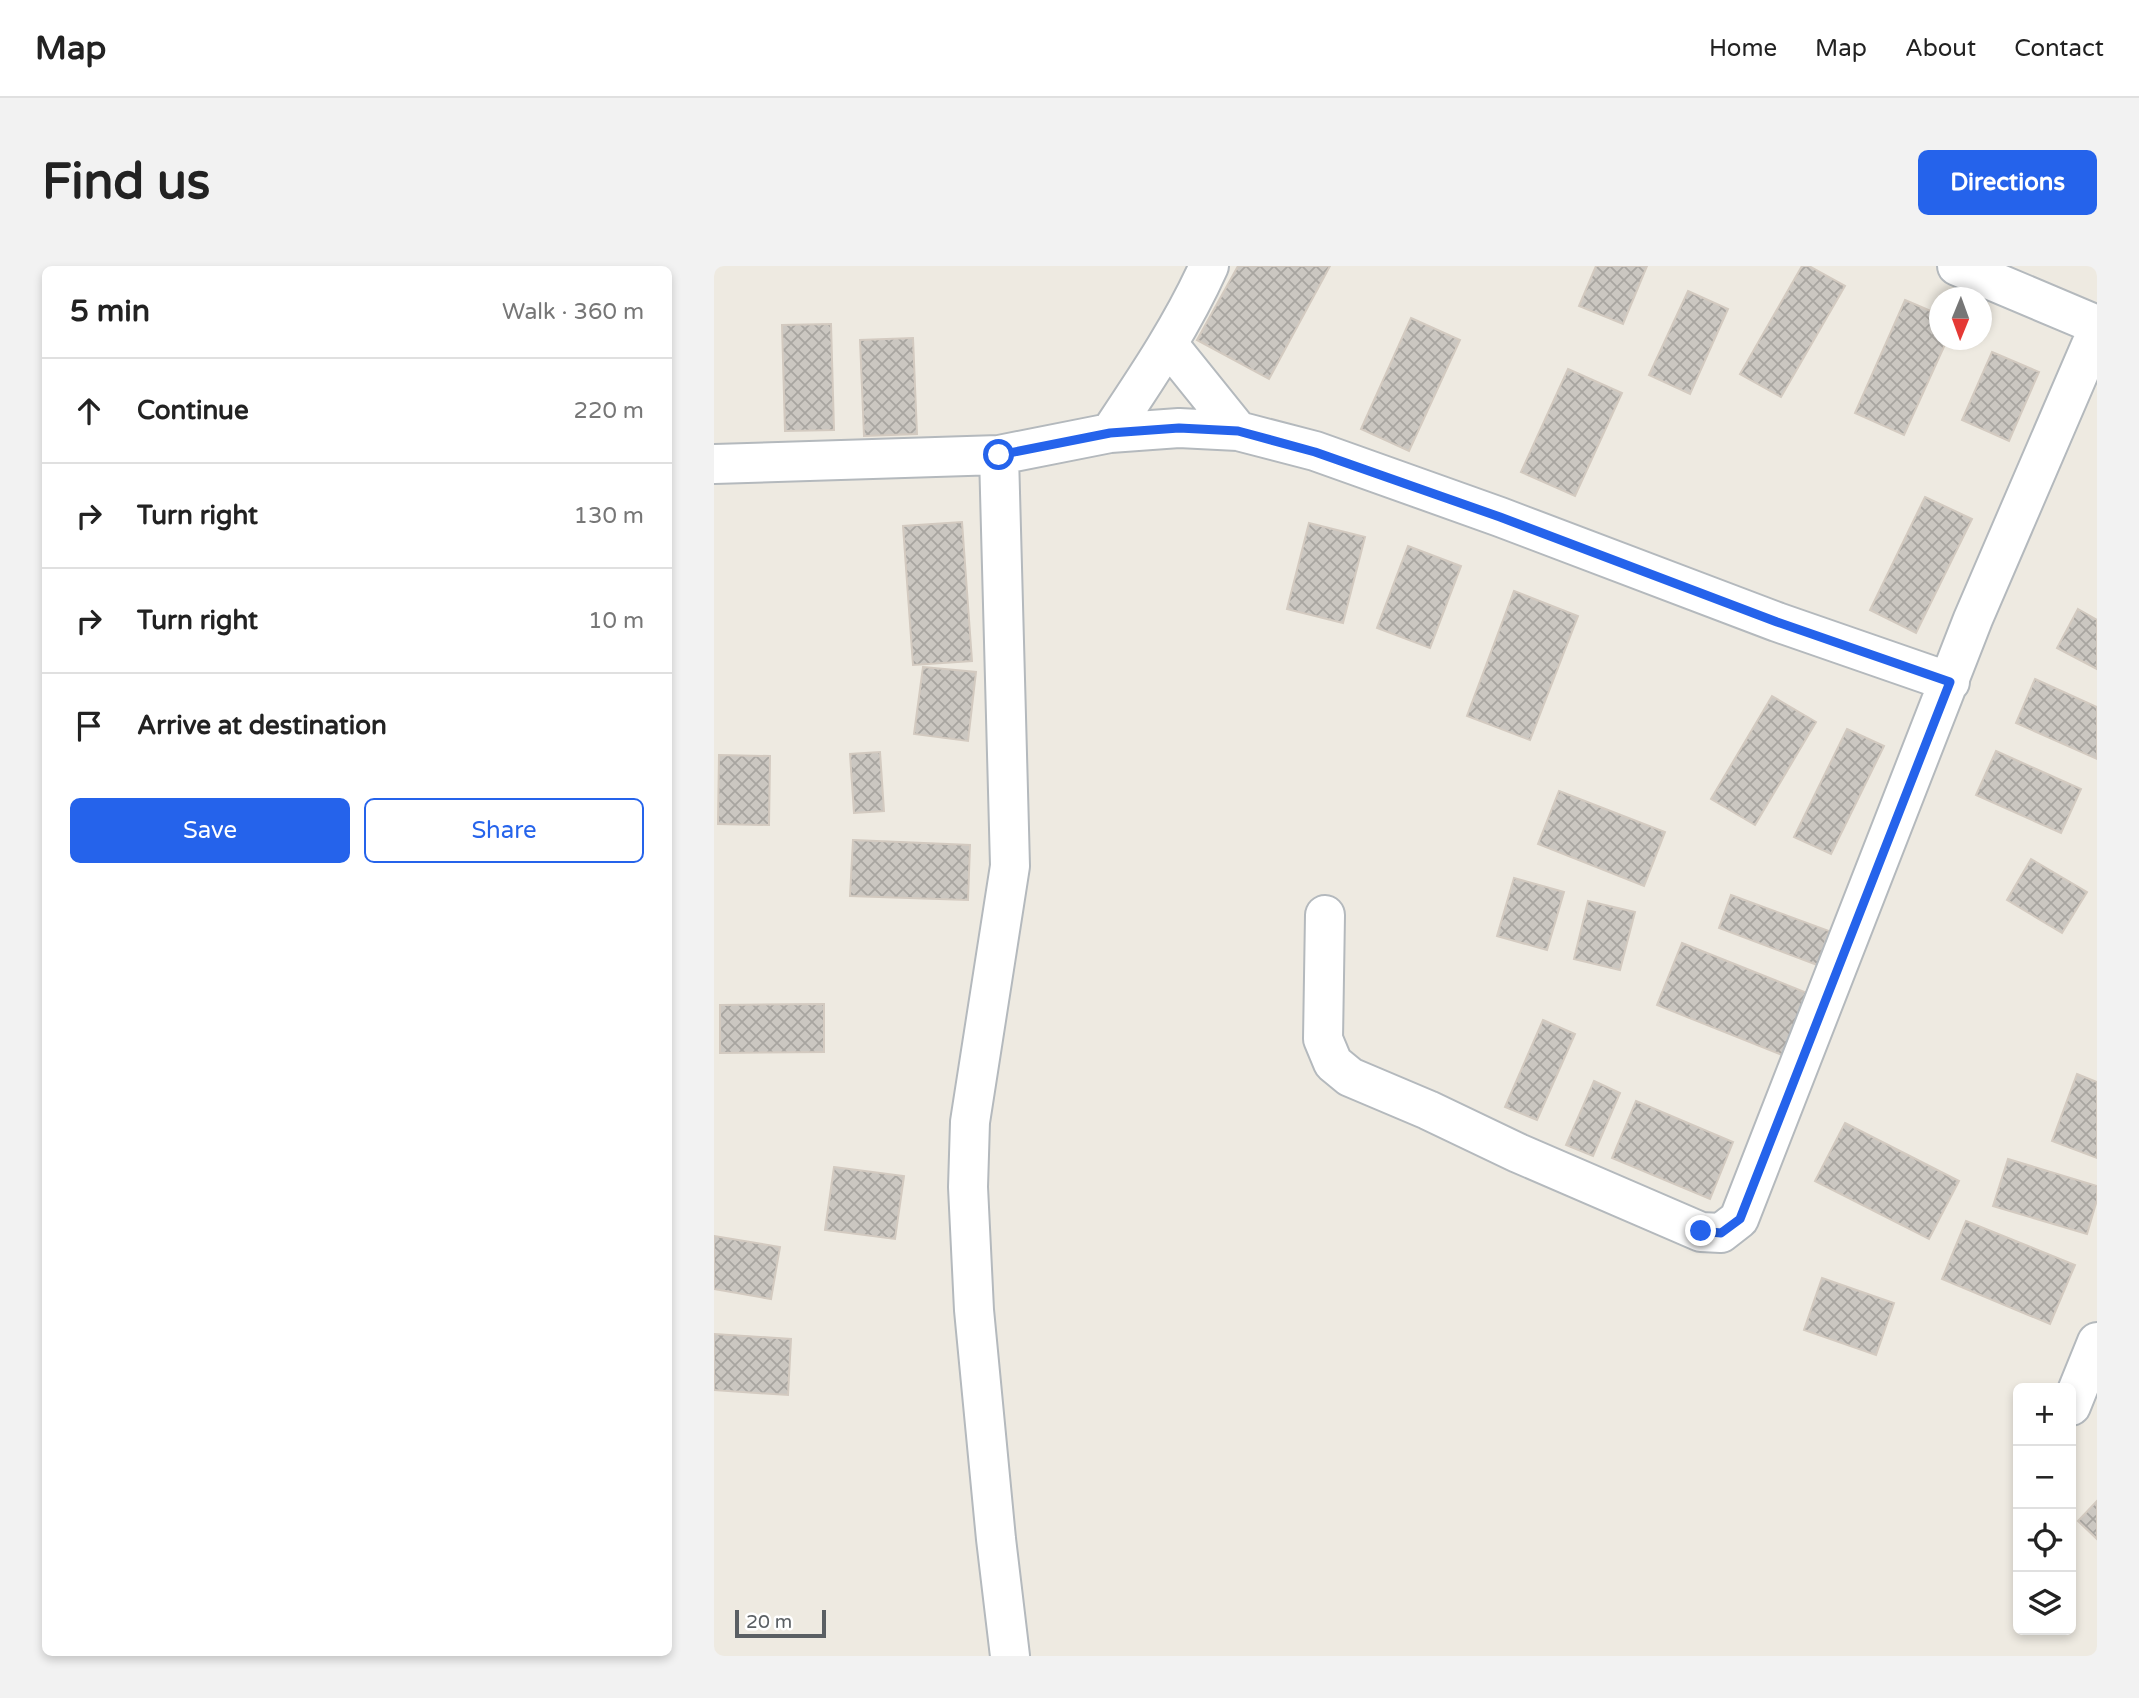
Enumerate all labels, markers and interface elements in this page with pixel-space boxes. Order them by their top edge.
text: Map [35,29,106,68]
text: Home [1709,34,1777,63]
text: Map [1815,34,1867,63]
text: About [1905,34,1976,63]
text: Contact [2014,34,2104,63]
button: Directions [1918,150,2097,215]
text: Find us [42,153,210,212]
north arrow [1929,287,1992,350]
text: 5 min [70,293,150,330]
text: Walk · 360 m [502,298,644,326]
icon: ahead [70,392,108,430]
text: Continue [137,395,249,426]
text: 220 m [574,397,644,425]
route start [983,439,1014,470]
icon: right [70,497,108,535]
text: Turn right [137,500,258,531]
text: 130 m [574,502,644,530]
icon: right [70,602,108,640]
text: Turn right [137,605,258,636]
text: 10 m [588,607,644,635]
icon: arrive [70,707,108,745]
text: Arrive at destination [137,710,387,741]
button: Save [70,798,350,863]
button: Share [364,798,644,863]
route end [1685,1215,1716,1246]
map controls [2013,1383,2076,1635]
button: + [2013,1383,2076,1446]
button: − [2013,1446,2076,1509]
button: locate [2013,1509,2076,1572]
button: layers [2013,1572,2076,1635]
scale bar [735,1607,826,1639]
text: 20 m [746,1611,792,1633]

